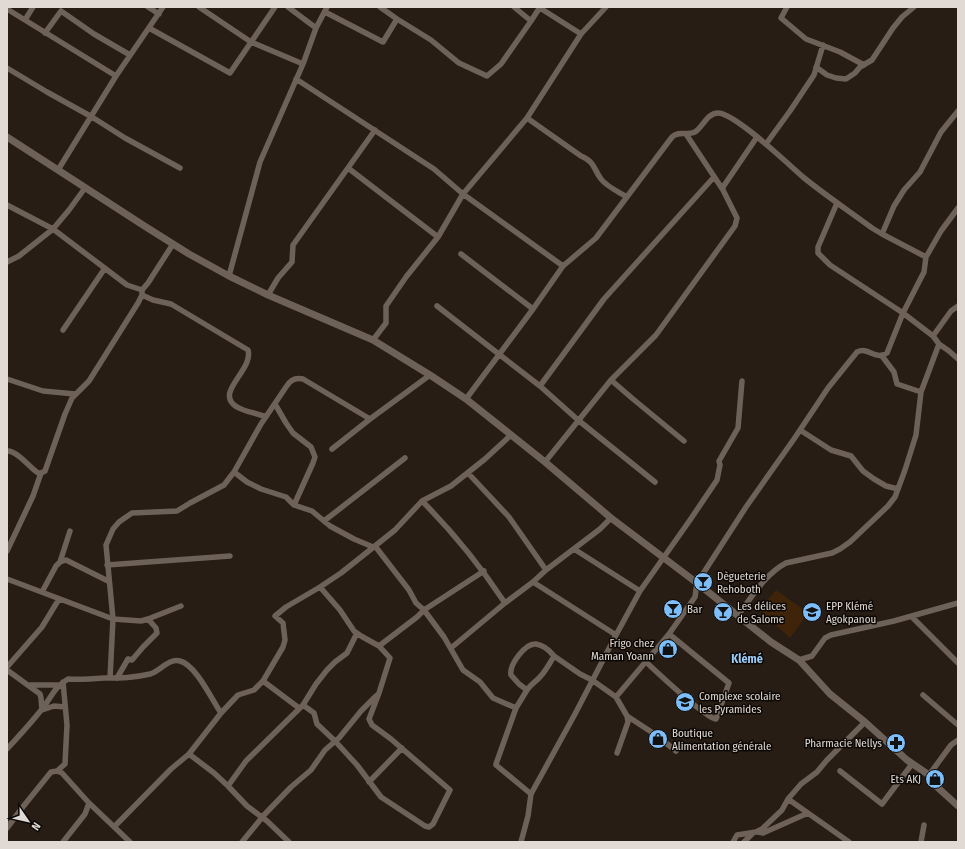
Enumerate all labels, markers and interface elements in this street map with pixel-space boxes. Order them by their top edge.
place label: Dègueterie Rehoboth [717,570,766,596]
bar icon: Dègueterie Rehoboth [692,571,714,593]
bar icon: Bar [662,598,684,620]
place label: Les délices de Salome [737,600,786,626]
place label: EPP Klémé Agokpanou [826,600,876,626]
bar icon: Les délices de Salome [712,601,734,623]
school or university icon: EPP Klémé Agokpanou [801,601,823,623]
place label: Bar [687,603,702,616]
place label: Frigo chez Maman Yoann [591,637,655,663]
shop icon: Frigo chez Maman Yoann [657,638,679,660]
district label: Klémé [731,652,763,666]
place label: Complexe scolaire les Pyramides [699,690,780,716]
school or university icon: Complexe scolaire les Pyramides [674,691,696,713]
place label: Boutique Alimentation générale [672,727,771,753]
shop icon: Boutique Alimentation générale [647,728,669,750]
pharmacy icon: Pharmacie Nellys [885,732,907,754]
place label: Pharmacie Nellys [805,737,882,750]
shop icon: Ets AKJ [924,768,946,790]
place label: Ets AKJ [891,773,921,786]
north arrow [8,801,48,841]
text: N [29,820,43,833]

